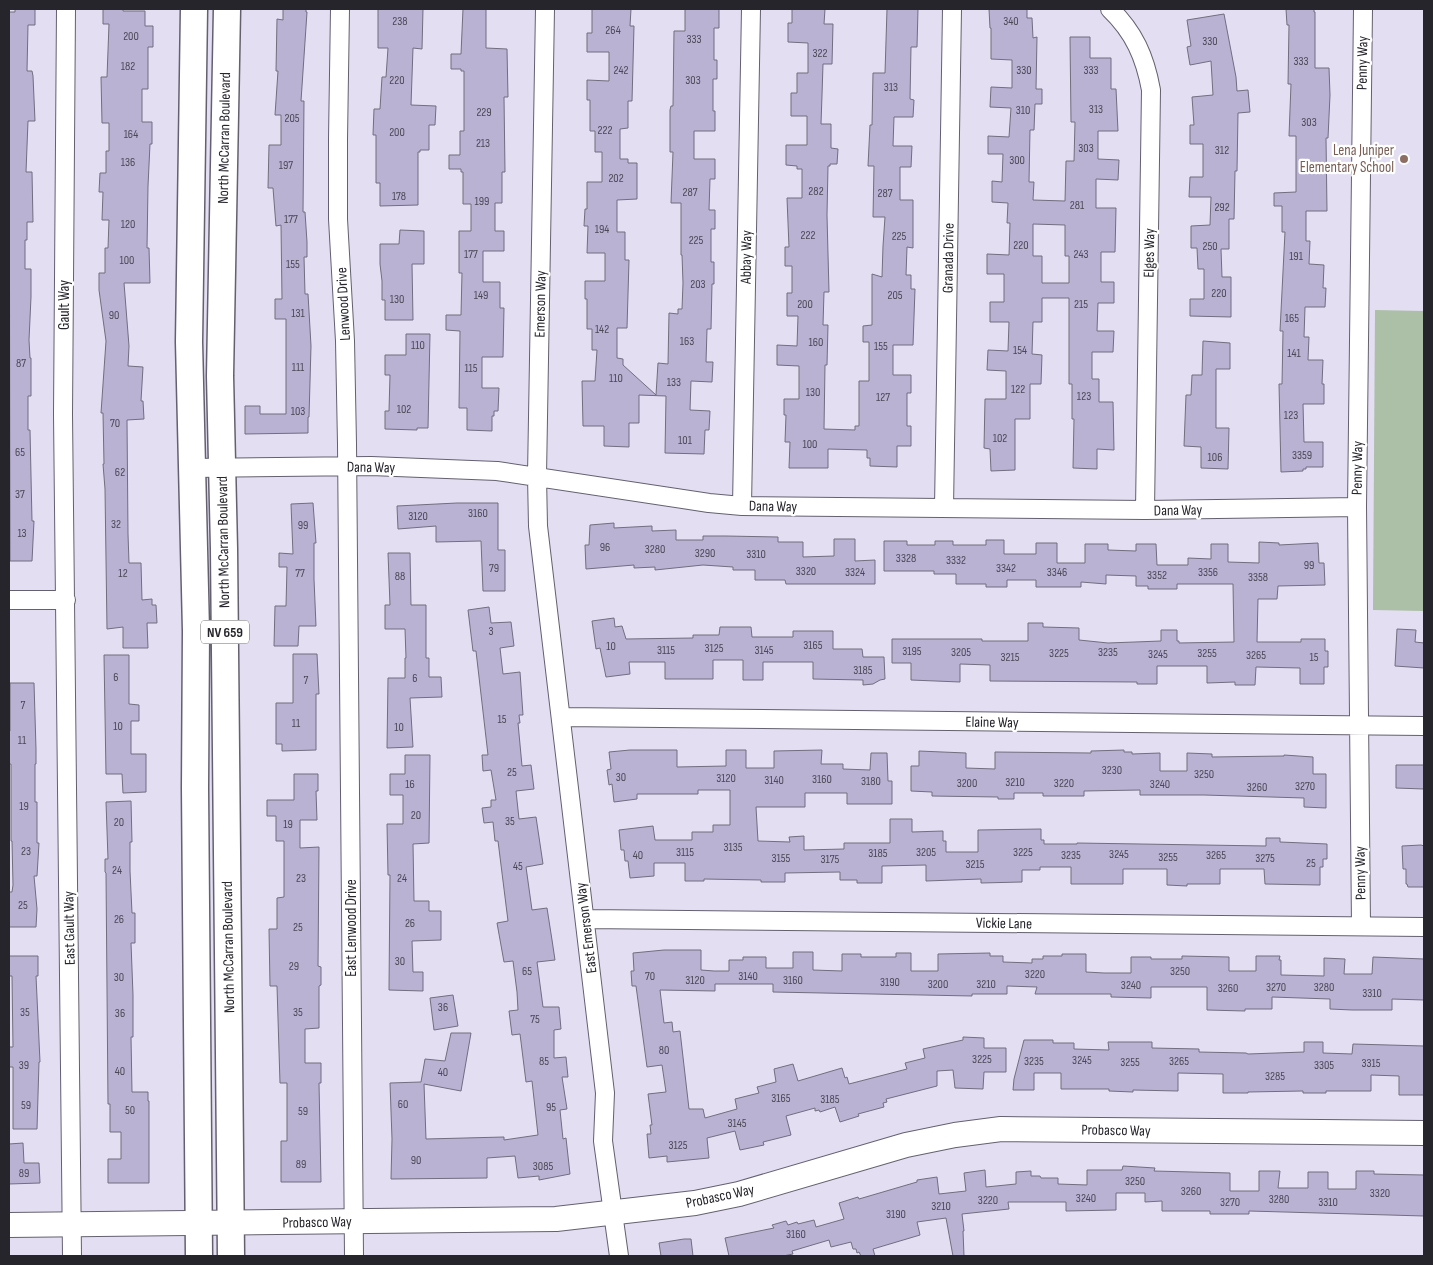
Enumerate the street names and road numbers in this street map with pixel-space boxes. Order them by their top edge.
street label: Penny Way [1353,36,1372,90]
street label: North McCarran Boulevard [214,72,235,204]
street label: Granada Drive [938,223,959,293]
street label: Elges Way [1140,228,1159,278]
street label: Abbay Way [737,230,756,285]
street label: Lenwood Drive [332,267,355,341]
street label: Emerson Way [530,270,551,338]
street label: Gault Way [55,280,74,330]
street label: Penny Way [1348,441,1367,495]
street label: Dana Way [347,458,396,477]
street label: North McCarran Boulevard [213,476,234,608]
street label: Dana Way [749,497,798,516]
street label: Dana Way [1154,501,1203,520]
road number: NV 659 [201,620,249,644]
street label: Elaine Way [965,713,1019,732]
street label: Penny Way [1351,846,1370,900]
street label: East Lenwood Drive [342,879,361,977]
street label: North McCarran Boulevard [218,881,239,1013]
street label: East Emerson Way [571,881,601,974]
street label: East Gault Way [59,891,80,965]
street label: Vickie Lane [976,914,1032,933]
street label: Probasco Way [1081,1120,1151,1141]
street label: Probasco Way [684,1180,756,1213]
street label: Probasco Way [282,1212,352,1233]

